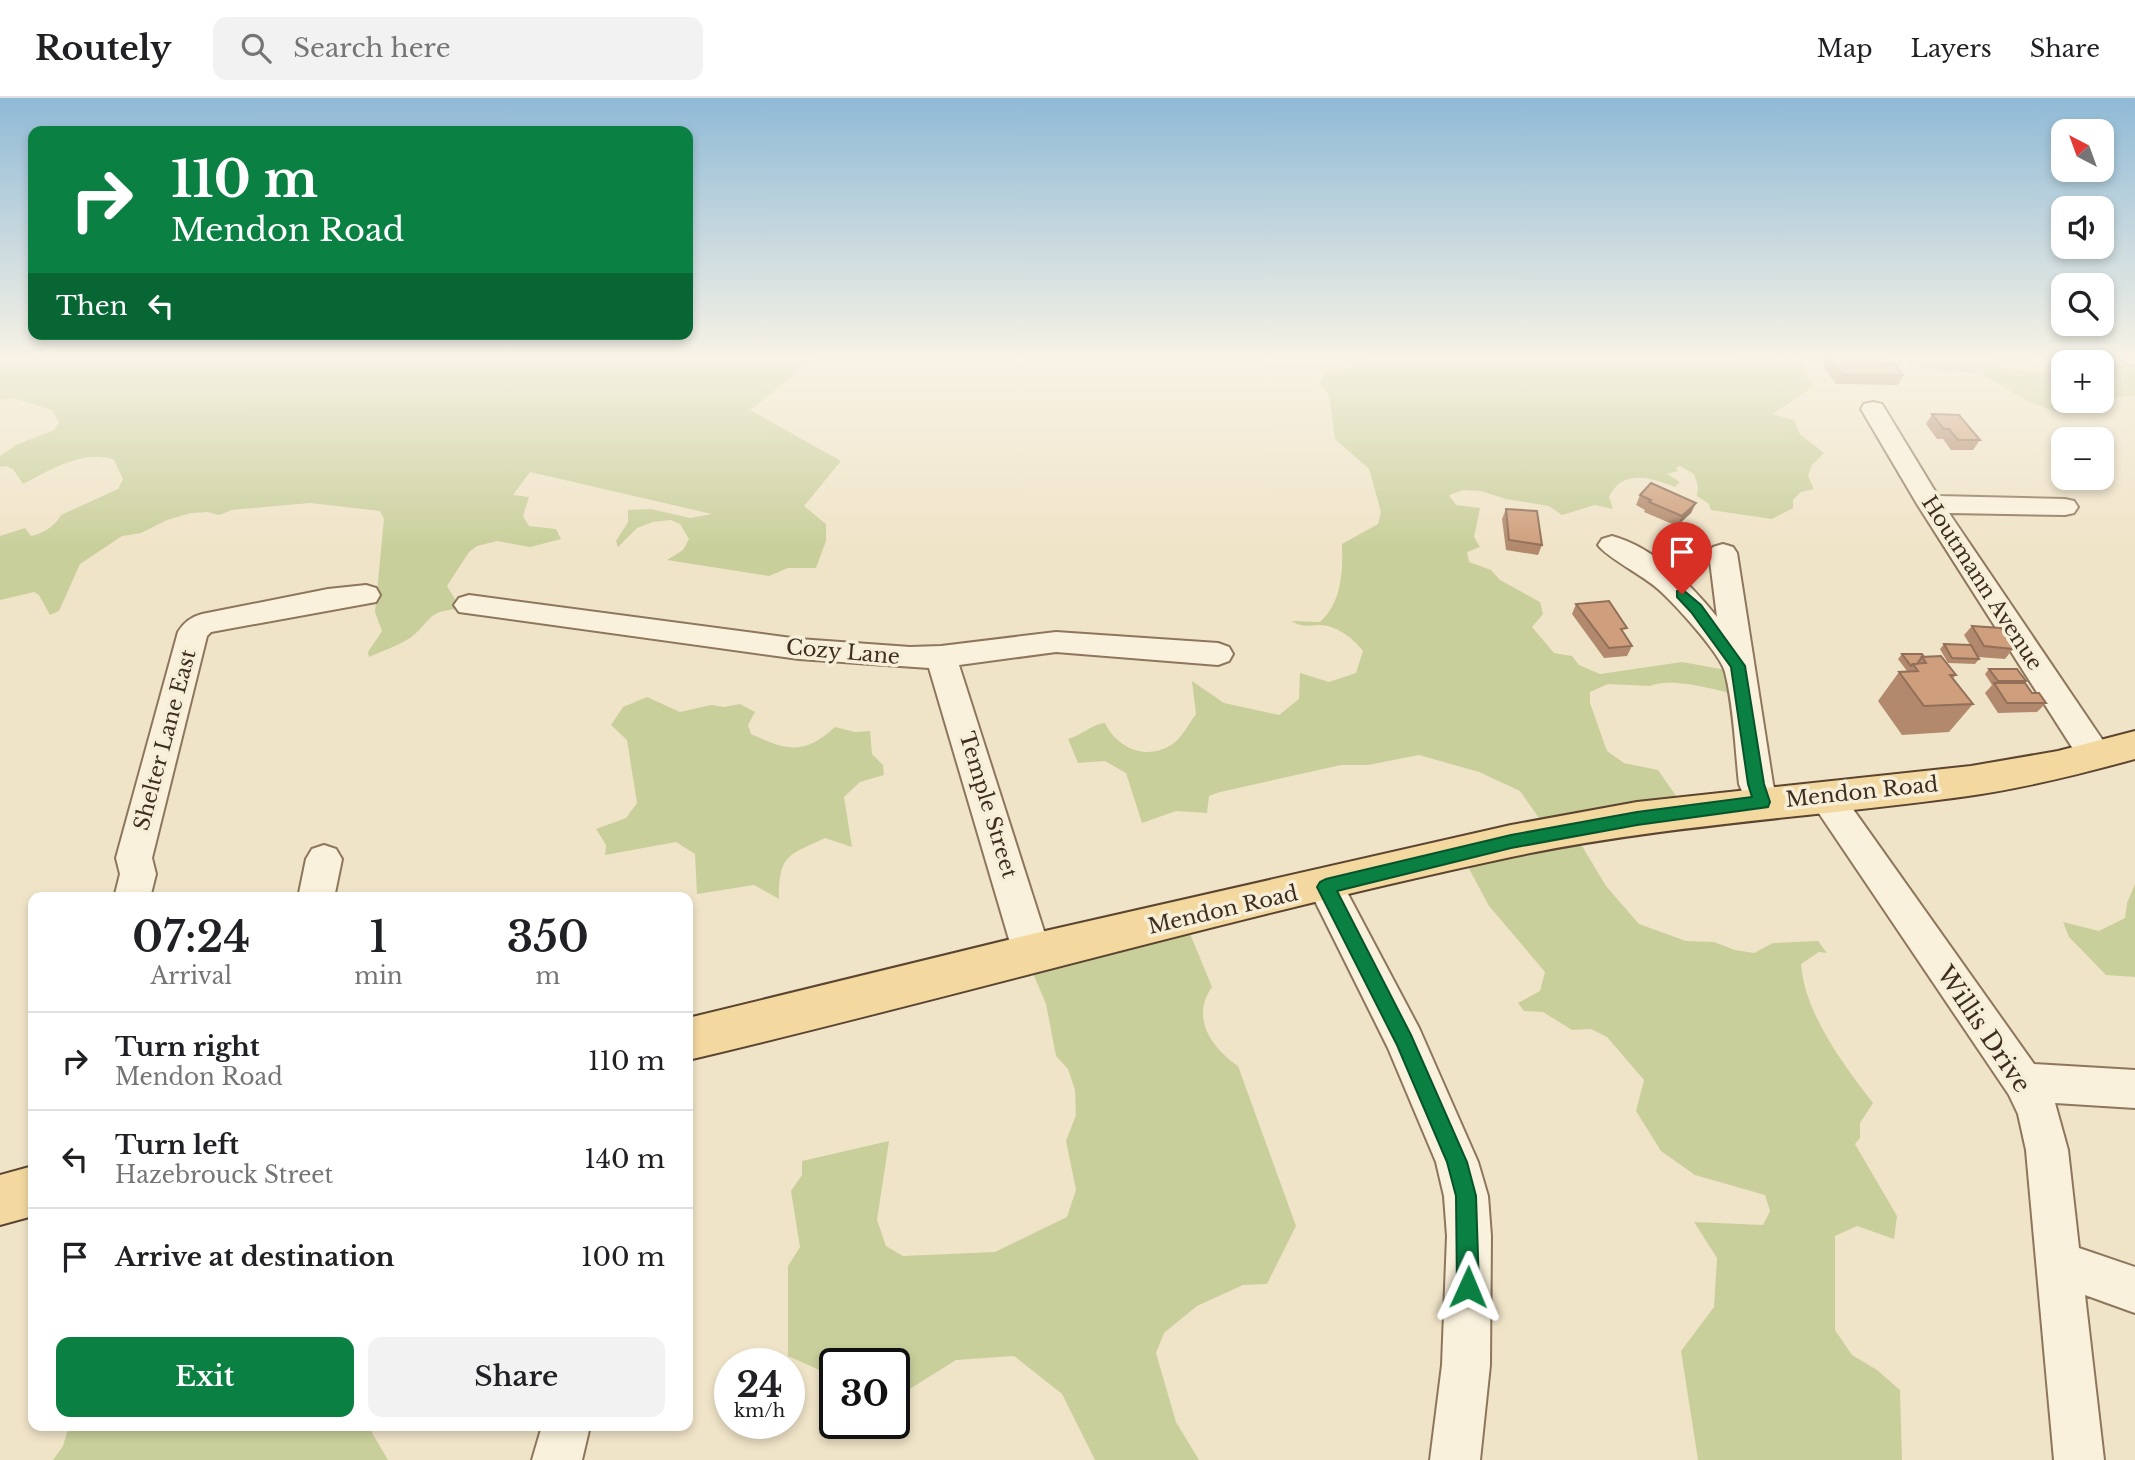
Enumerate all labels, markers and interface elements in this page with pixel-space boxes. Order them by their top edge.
search box [213,17,703,80]
text: Routely [35,28,171,69]
icon: search [237,29,275,67]
text: Search here [293,32,451,64]
text: Map [1817,34,1873,63]
text: Layers [1911,34,1992,63]
text: Share [2030,34,2100,63]
north arrow [2051,119,2114,182]
map controls [2051,119,2114,490]
text: 110 m [171,149,318,210]
icon: right [56,154,147,245]
button: sound [2051,196,2114,259]
text: Mendon Road [171,210,404,250]
button: search [2051,273,2114,336]
icon: left [142,287,180,325]
text: Then [56,290,128,322]
button: + [2051,350,2114,413]
button: − [2051,427,2114,490]
street label: Houtmann Avenue [1916,491,2048,675]
pin [1652,522,1712,594]
icon: arrive [1663,533,1701,571]
street label: Cozy Lane [785,634,901,670]
street label: Shelter Lane East [128,647,202,833]
street label: Temple Street [953,729,1023,881]
street label: Mendon Road [1784,771,1940,813]
street label: Mendon Road [1145,880,1301,940]
text: 07:24 [132,911,250,963]
text: 1 [369,911,388,963]
text: 350 [507,911,589,963]
street label: Willis Drive [1930,959,2037,1098]
text: Arrival [150,962,232,990]
text: min [354,962,403,990]
text: m [535,962,560,990]
text: Turn right [115,1031,260,1063]
icon: right [56,1042,94,1080]
text: 110 m [588,1045,665,1077]
text: Mendon Road [115,1063,283,1091]
text: Turn left [115,1129,239,1161]
icon: left [56,1140,94,1178]
text: 140 m [584,1143,665,1175]
text: Hazebrouck Street [115,1161,333,1189]
icon: arrive [56,1238,94,1276]
text: Arrive at destination [115,1241,395,1273]
text: 100 m [581,1241,665,1273]
position arrow [1431,1250,1505,1324]
button: Exit [56,1337,354,1417]
button: Share [368,1337,665,1417]
speed limit sign: 30 [819,1348,910,1439]
text: 24 [736,1363,783,1406]
text: km/h [734,1400,785,1422]

